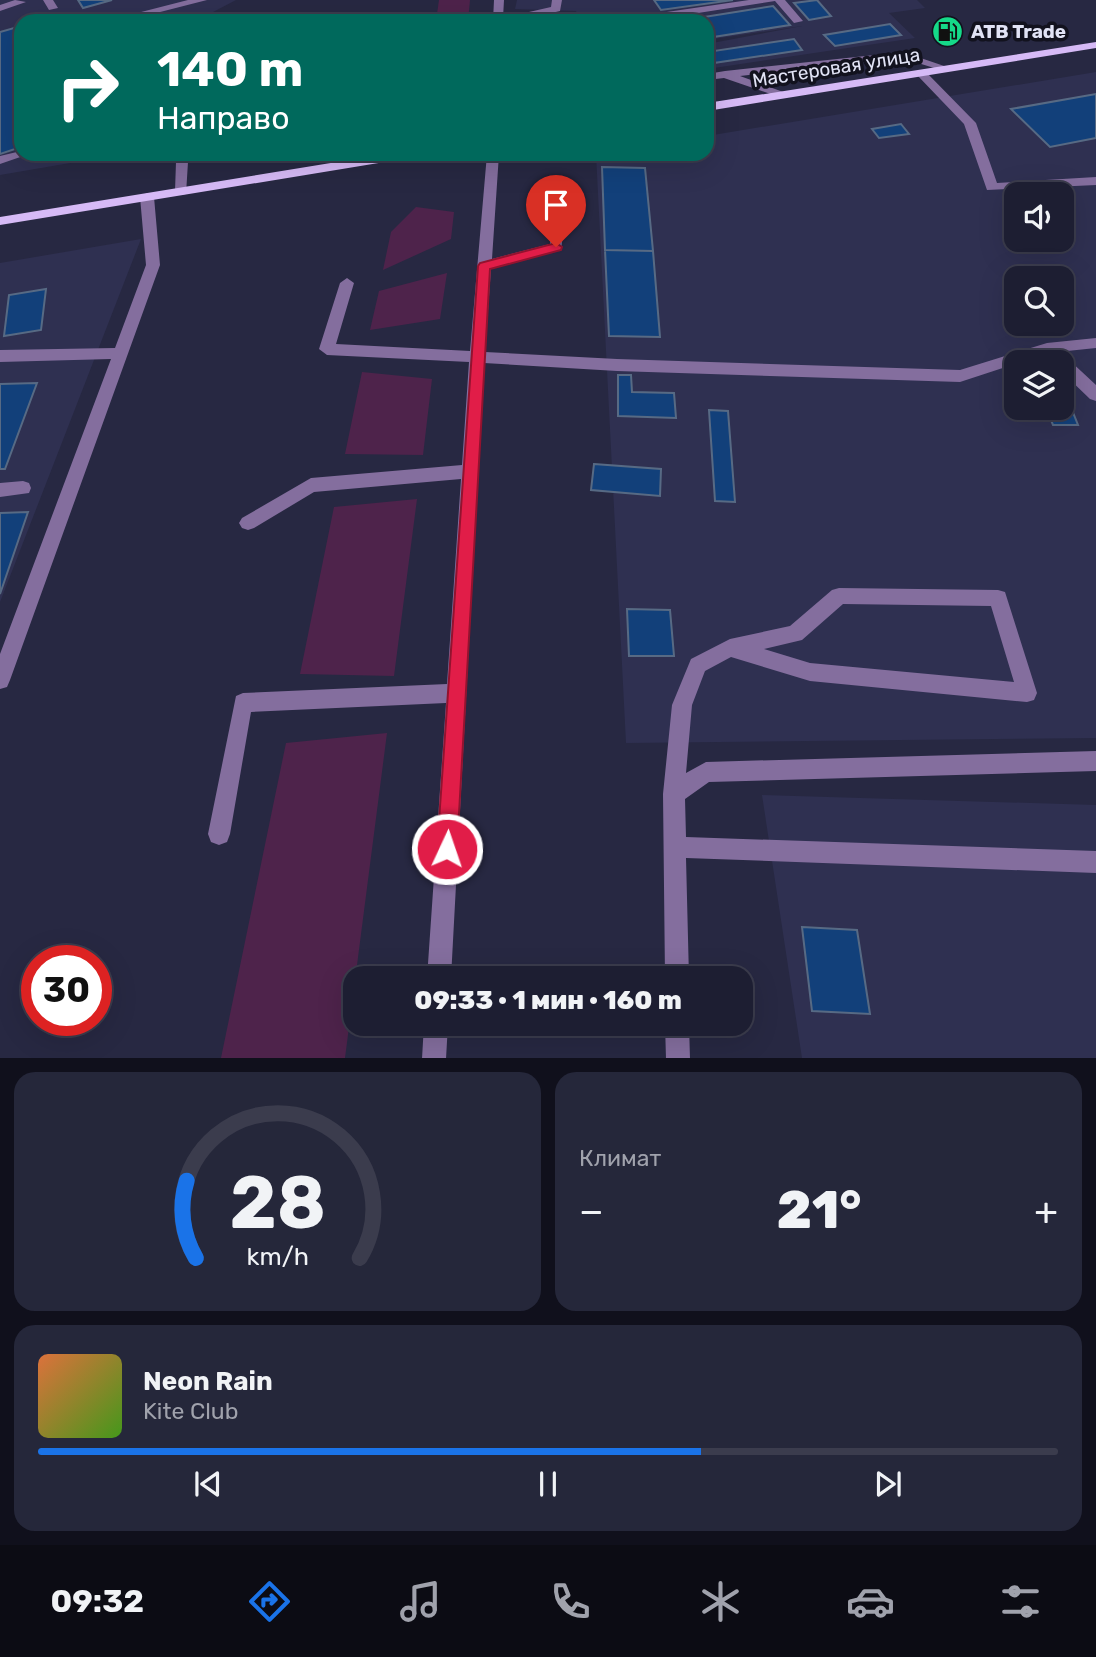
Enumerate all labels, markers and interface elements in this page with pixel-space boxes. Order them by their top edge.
fuel station icon: ATB Trade [931,14,965,48]
place label: ATB Trade [971,20,1066,43]
text: 140 m [157,40,303,98]
icon: right [42,42,133,133]
street label: Мастеровая улица [751,43,922,92]
text: Направо [157,99,290,137]
pin [526,175,586,247]
map controls [1004,182,1074,420]
button: sound [1004,182,1074,252]
icon: arrive [537,186,575,224]
button: search [1004,266,1074,336]
button: layers [1004,350,1074,420]
position arrow [410,812,484,886]
speed limit sign: 30 [21,945,112,1036]
text: 09:33 · 1 мин · 160 m [414,985,682,1016]
text: Климат [579,1144,661,1172]
text: 28 [229,1160,326,1246]
text: 21° [777,1179,861,1241]
text: − [579,1188,604,1234]
text: + [1034,1188,1058,1234]
text: km/h [246,1241,309,1270]
text: Neon Rain [143,1366,273,1397]
text: Kite Club [143,1397,238,1425]
icon: previous [189,1465,227,1503]
icon: pause [529,1465,567,1503]
icon: next [869,1465,907,1503]
icon: directions [245,1577,294,1626]
icon: music [396,1577,445,1626]
icon: phone [546,1577,595,1626]
icon: climate [696,1577,745,1626]
icon: car [846,1577,895,1626]
icon: filters [996,1577,1045,1626]
text: 09:32 [51,1582,144,1620]

